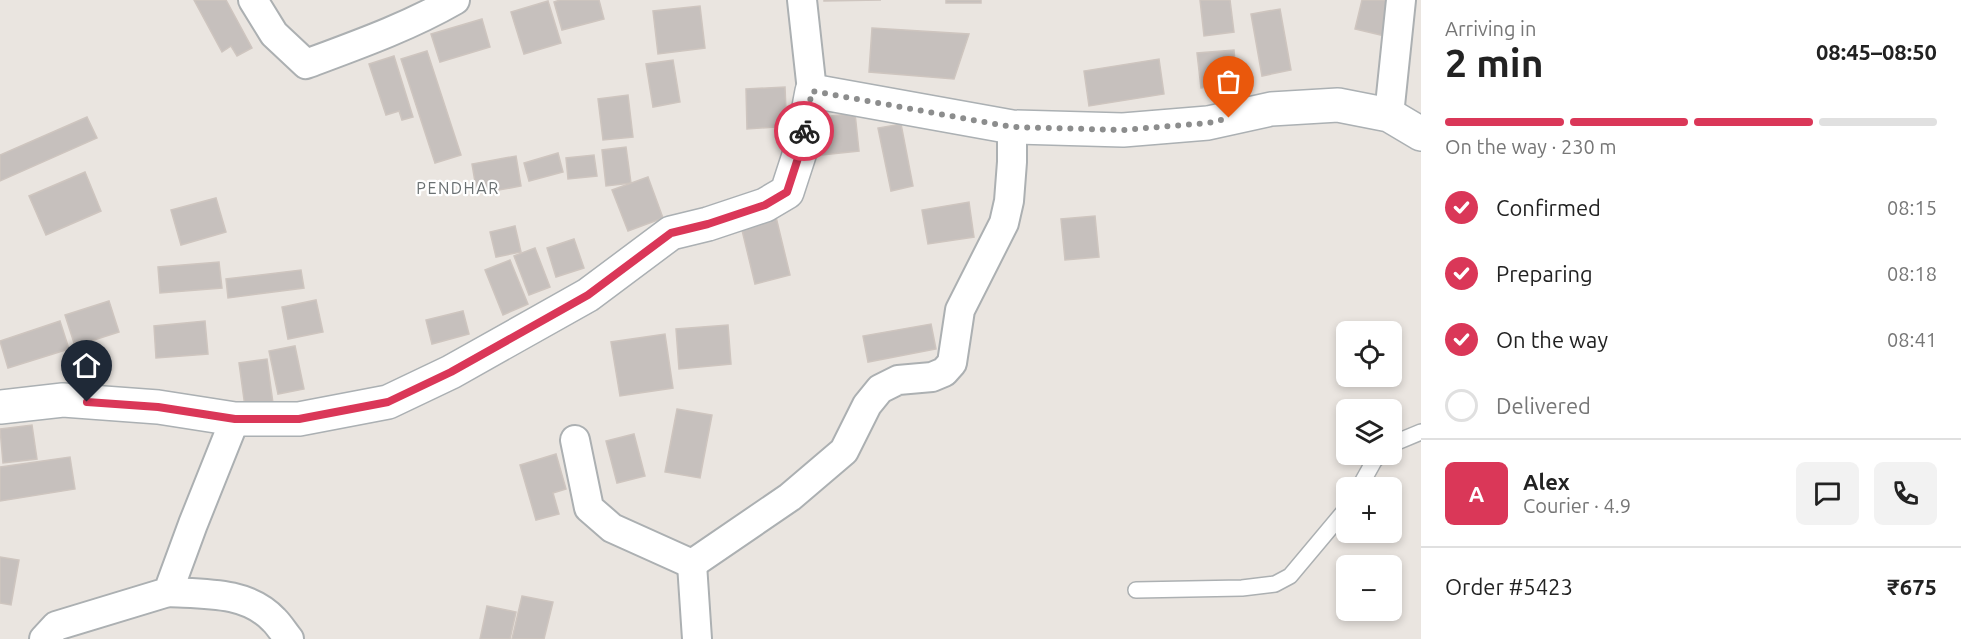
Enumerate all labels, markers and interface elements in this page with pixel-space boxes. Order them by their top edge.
text: Arriving in [1445,17,1536,40]
text: 08:45–08:50 [1816,39,1937,64]
text: 2 min [1445,41,1544,84]
pin [1203,56,1254,118]
icon: bag [1212,65,1245,98]
courier [774,101,834,161]
icon: bike [788,115,821,148]
text: On the way · 230 m [1445,135,1617,158]
district label: PENDHAR [416,179,500,197]
icon: check [1445,191,1478,224]
text: Confirmed [1496,195,1601,220]
text: 08:15 [1887,196,1937,219]
icon: check [1445,257,1478,290]
text: Preparing [1496,261,1593,286]
text: 08:18 [1887,262,1937,285]
map controls [1336,321,1402,621]
button: locate [1336,321,1402,387]
icon: check [1445,323,1478,356]
text: On the way [1496,327,1608,352]
text: 08:41 [1887,328,1937,351]
pin [61,340,112,402]
icon: home [70,349,103,382]
text: Delivered [1496,393,1591,418]
button: layers [1336,399,1402,465]
button: chat [1796,462,1859,525]
button: phone [1874,462,1937,525]
text: Alex [1523,469,1570,494]
button: + [1336,477,1402,543]
text: A [1469,481,1484,506]
text: Courier · 4.9 [1523,494,1631,517]
button: − [1336,555,1402,621]
text: Order #5423 [1445,574,1573,599]
text: ₹675 [1887,574,1937,599]

